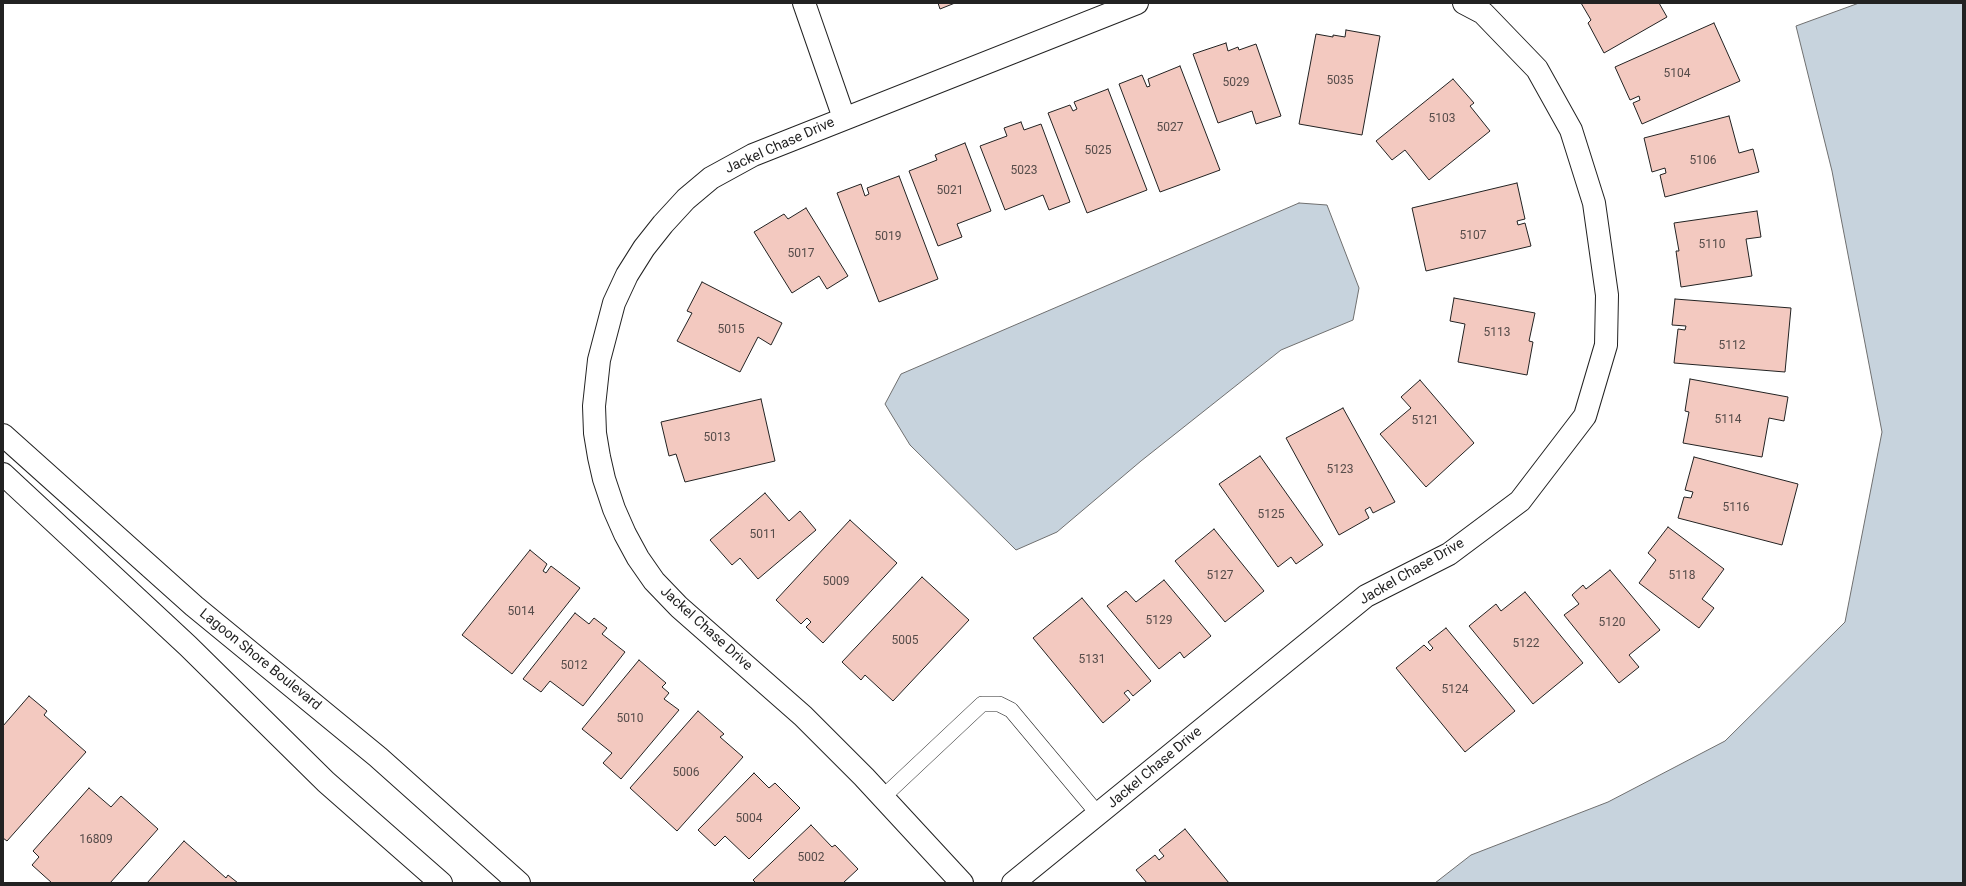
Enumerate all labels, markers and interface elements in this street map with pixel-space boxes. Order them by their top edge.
house number: 5104 [1664,67,1690,81]
house number: 5035 [1327,74,1353,88]
house number: 5029 [1223,76,1249,90]
house number: 5103 [1429,112,1455,126]
street label: Jackel Chase Drive [723,114,837,178]
house number: 5027 [1157,121,1183,135]
house number: 5025 [1085,144,1111,158]
house number: 5106 [1690,154,1716,168]
house number: 5023 [1011,164,1037,178]
house number: 5021 [937,184,963,198]
house number: 5107 [1460,229,1486,243]
house number: 5019 [875,230,901,244]
house number: 5110 [1699,238,1725,252]
house number: 5017 [788,247,814,261]
house number: 5015 [718,323,744,337]
house number: 5113 [1484,326,1510,340]
house number: 5112 [1719,339,1745,353]
house number: 5114 [1715,413,1741,427]
house number: 5121 [1412,414,1438,428]
house number: 5013 [704,431,730,445]
house number: 5123 [1327,463,1353,477]
house number: 5116 [1723,501,1749,515]
house number: 5125 [1258,508,1284,522]
house number: 5011 [750,528,776,542]
street label: Jackel Chase Drive [1357,535,1467,609]
house number: 5127 [1207,569,1233,583]
house number: 5118 [1669,569,1695,583]
house number: 5009 [823,575,849,589]
street label: Jackel Chase Drive [657,583,755,675]
house number: 5014 [508,605,534,619]
street label: Lagoon Shore Boulevard [196,606,324,714]
house number: 5129 [1146,614,1172,628]
house number: 5120 [1599,616,1625,630]
house number: 5005 [892,634,918,648]
house number: 5122 [1513,637,1539,651]
house number: 5131 [1079,653,1105,667]
house number: 5012 [561,659,587,673]
house number: 5124 [1442,683,1468,697]
house number: 5010 [617,712,643,726]
street label: Jackel Chase Drive [1104,724,1206,812]
house number: 5006 [673,766,699,780]
house number: 5004 [736,812,762,826]
house number: 16809 [79,833,113,847]
house number: 5002 [798,851,824,865]

